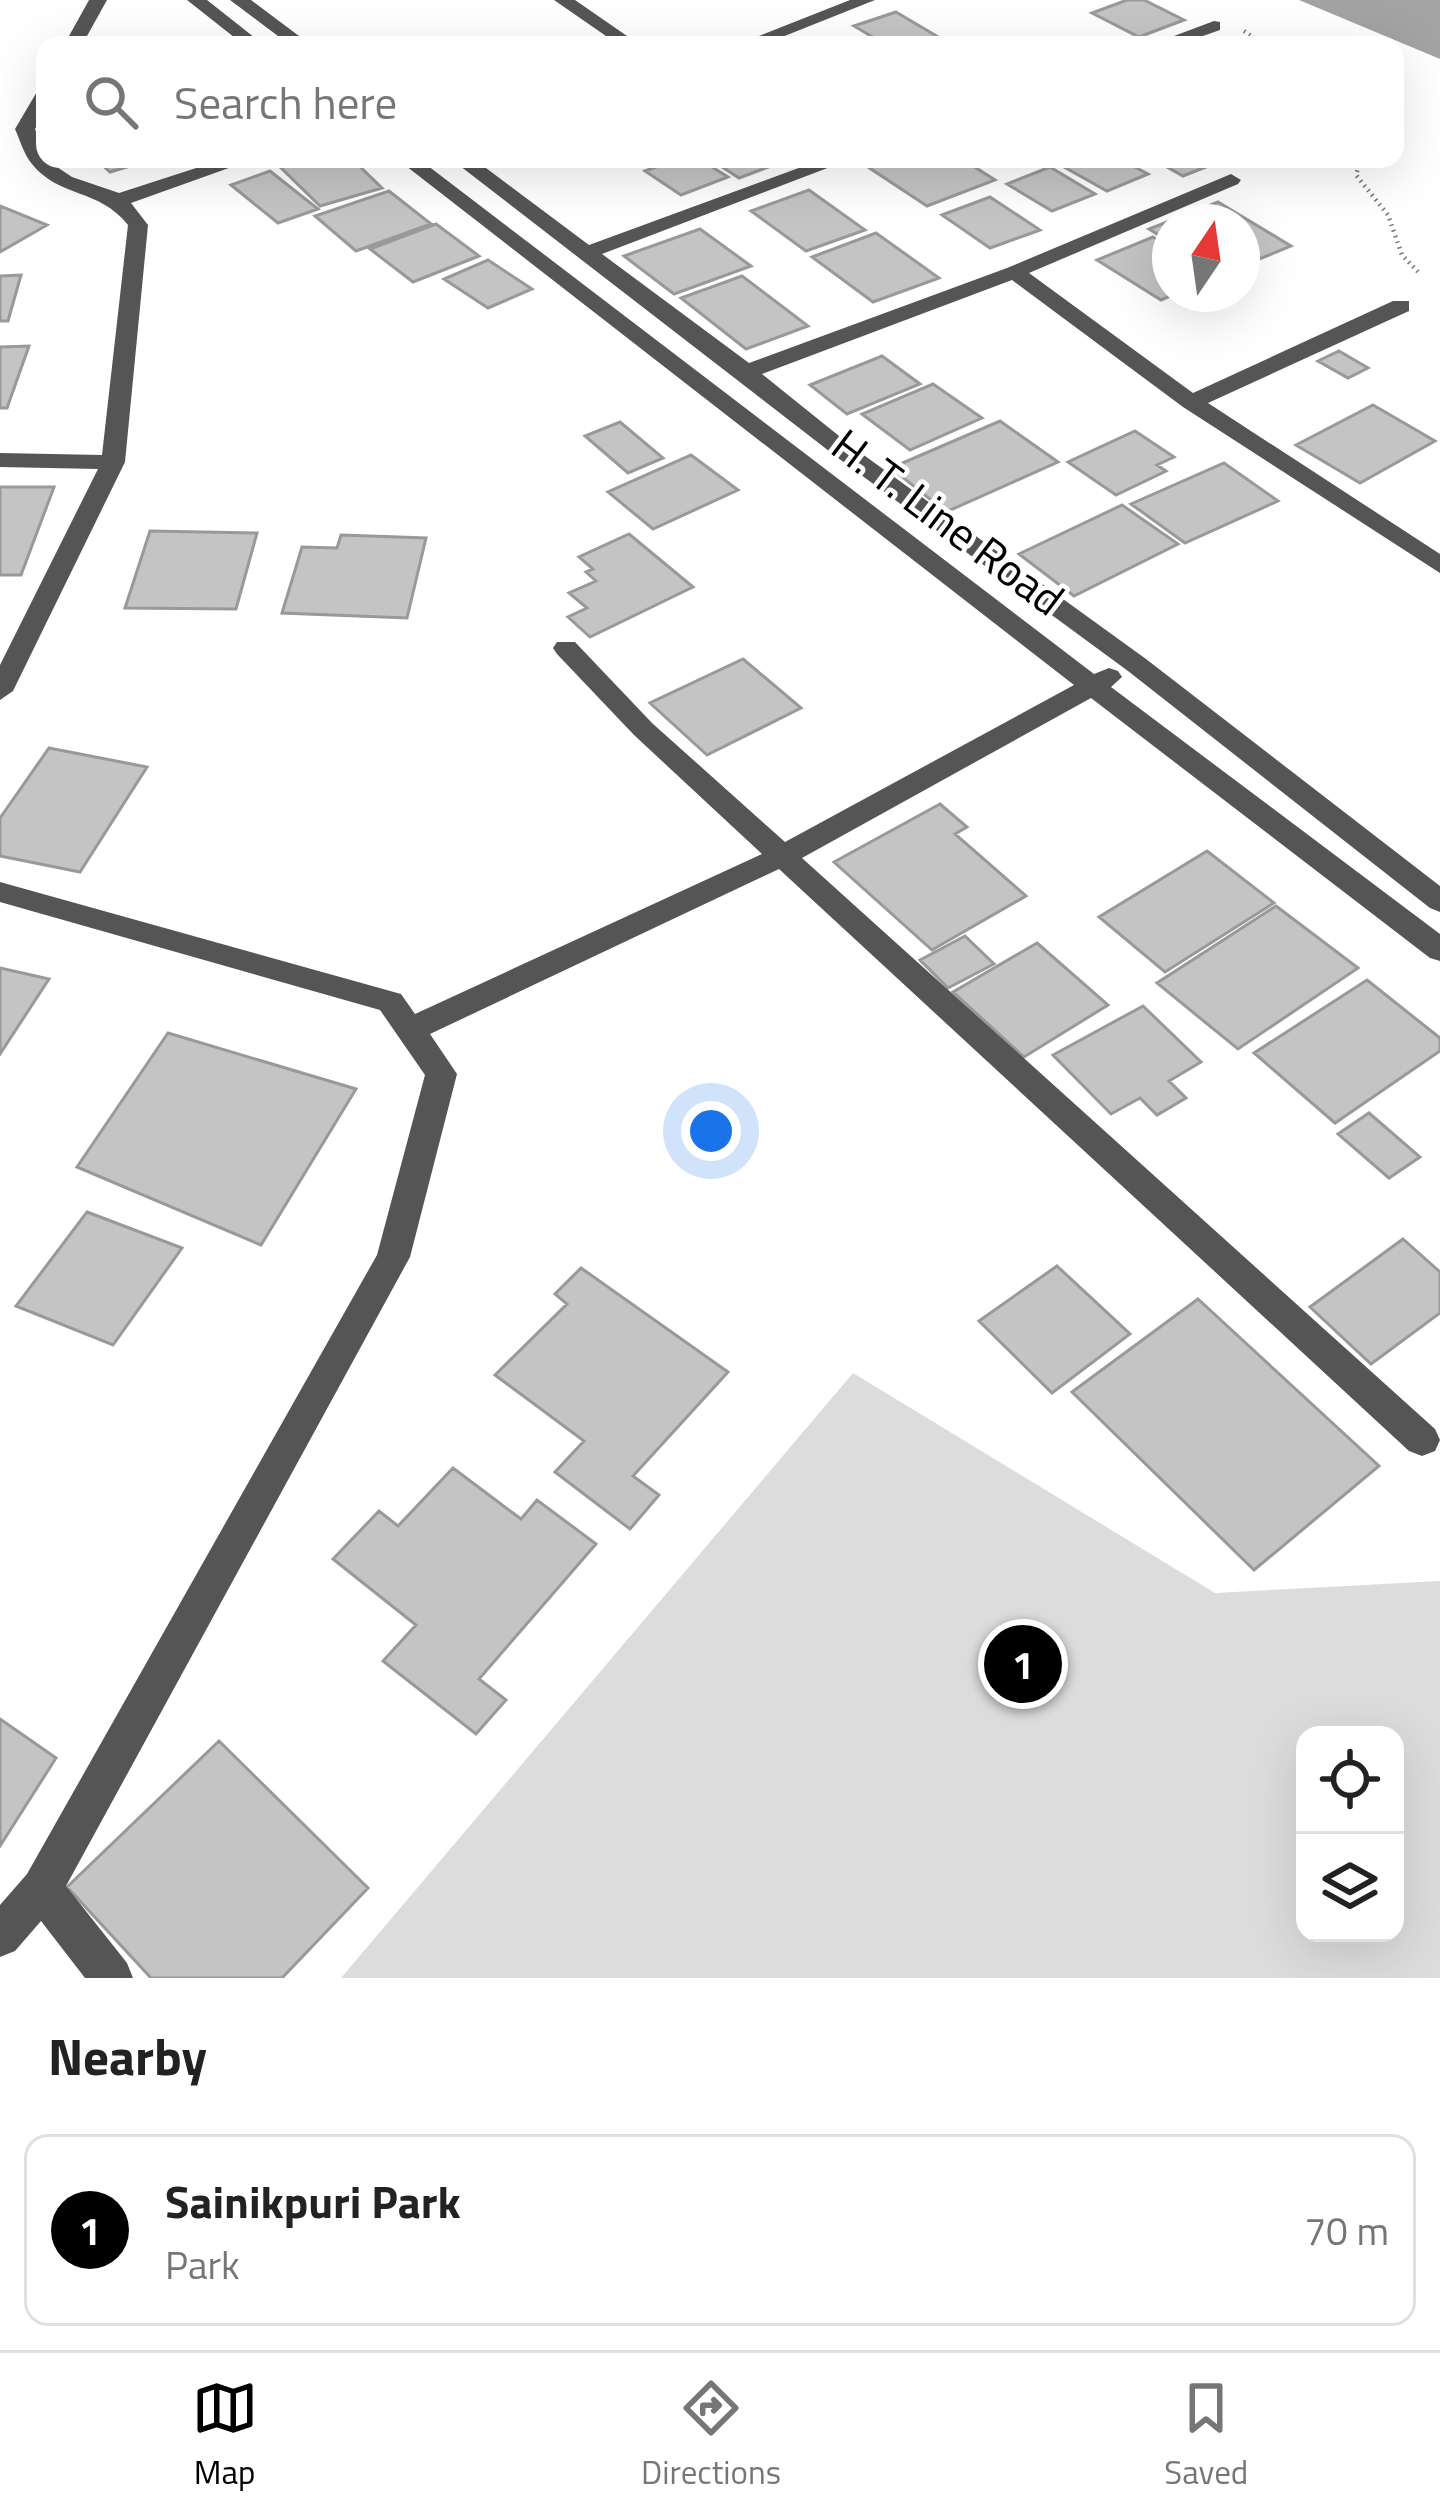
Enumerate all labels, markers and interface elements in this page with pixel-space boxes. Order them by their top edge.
search box [36,36,1404,168]
text: Search here [174,68,397,136]
icon: search [78,69,144,135]
north arrow [1152,204,1260,312]
street label: H. T. Line Road [818,411,1079,631]
your location [681,1101,741,1161]
pin: 1 [984,1619,1062,1709]
map controls [1296,1726,1404,1942]
button: locate [1296,1726,1404,1834]
button: layers [1296,1834,1404,1942]
text: Nearby [48,2017,207,2095]
text: Sainikpuri Park [165,2167,461,2235]
text: 1 [79,2201,101,2260]
text: 70 m [1304,2201,1389,2260]
text: Park [165,2235,240,2294]
tab: Map [192,2375,258,2497]
tab: Directions [641,2375,781,2497]
tab: Saved [1164,2375,1248,2497]

